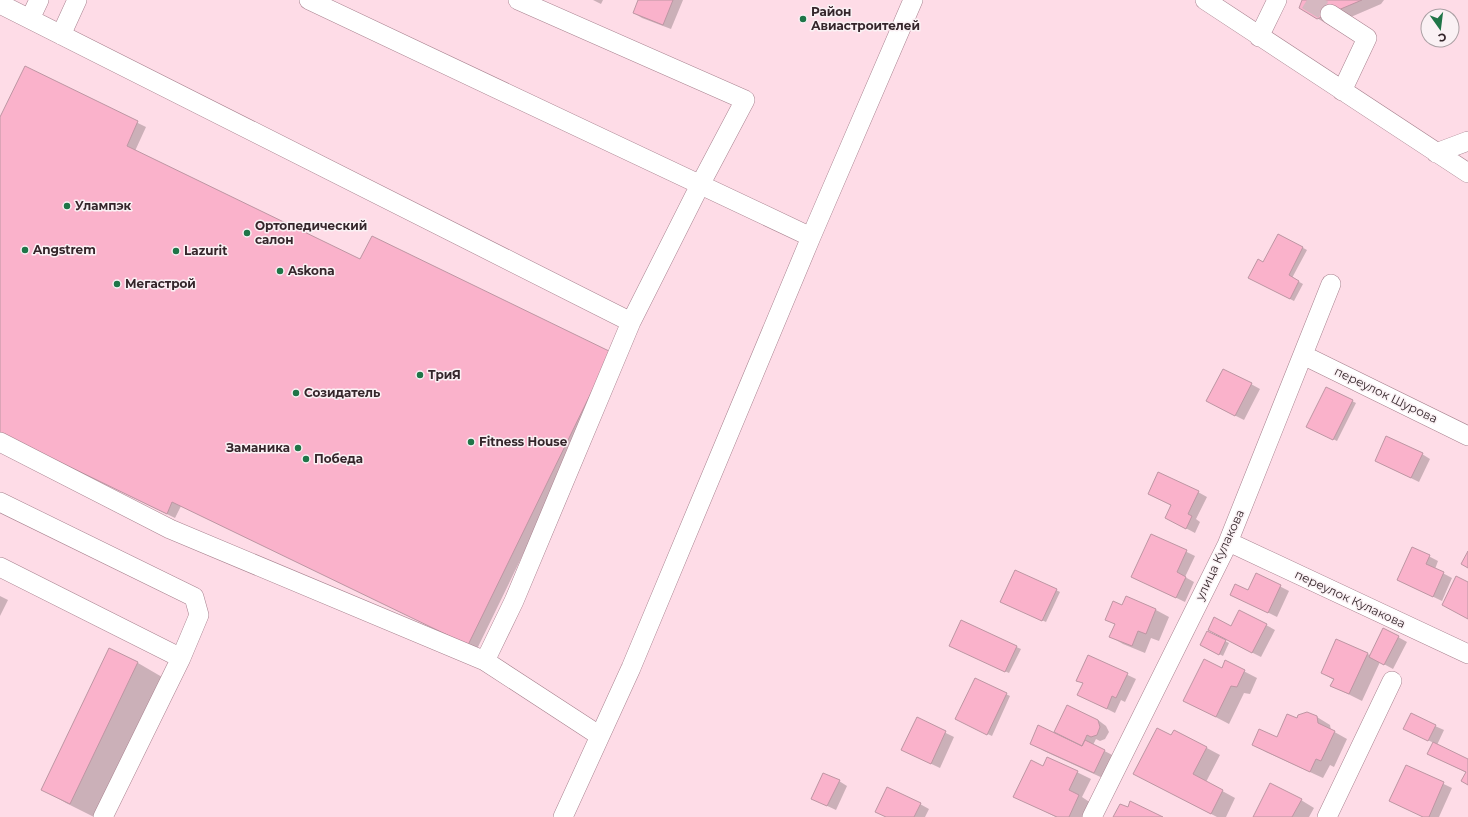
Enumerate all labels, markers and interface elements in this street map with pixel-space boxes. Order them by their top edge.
place label: Район Авиастроителей [811,4,920,33]
north arrow [1420,8,1460,48]
marker: Район Авиастроителей [798,14,808,24]
text: С [1437,30,1448,45]
place label: Улампэк [75,198,131,213]
marker: Улампэк [62,201,72,211]
place label: Ортопедический салон [255,218,367,247]
marker: Ортопедический салон [242,228,252,238]
place label: Angstrem [32,242,96,257]
place label: Lazurit [184,243,228,258]
marker: Angstrem [20,245,30,255]
marker: Lazurit [171,246,181,256]
place label: Askona [287,263,335,278]
marker: Askona [275,266,285,276]
place label: Мегастрой [125,276,196,291]
marker: Мегастрой [112,279,122,289]
street label: переулок Шурова [1332,363,1440,426]
place label: ТриЯ [428,367,461,382]
marker: ТриЯ [415,370,425,380]
place label: Созидатель [304,385,380,400]
marker: Созидатель [291,388,301,398]
place label: Fitness House [479,434,568,449]
marker: Fitness House [466,437,476,447]
place label: Заманика [225,440,290,455]
marker: Заманика [293,443,303,453]
place label: Победа [314,451,363,466]
marker: Победа [301,454,311,464]
street label: улица Кулакова [1192,507,1247,603]
street label: переулок Кулакова [1292,566,1408,631]

